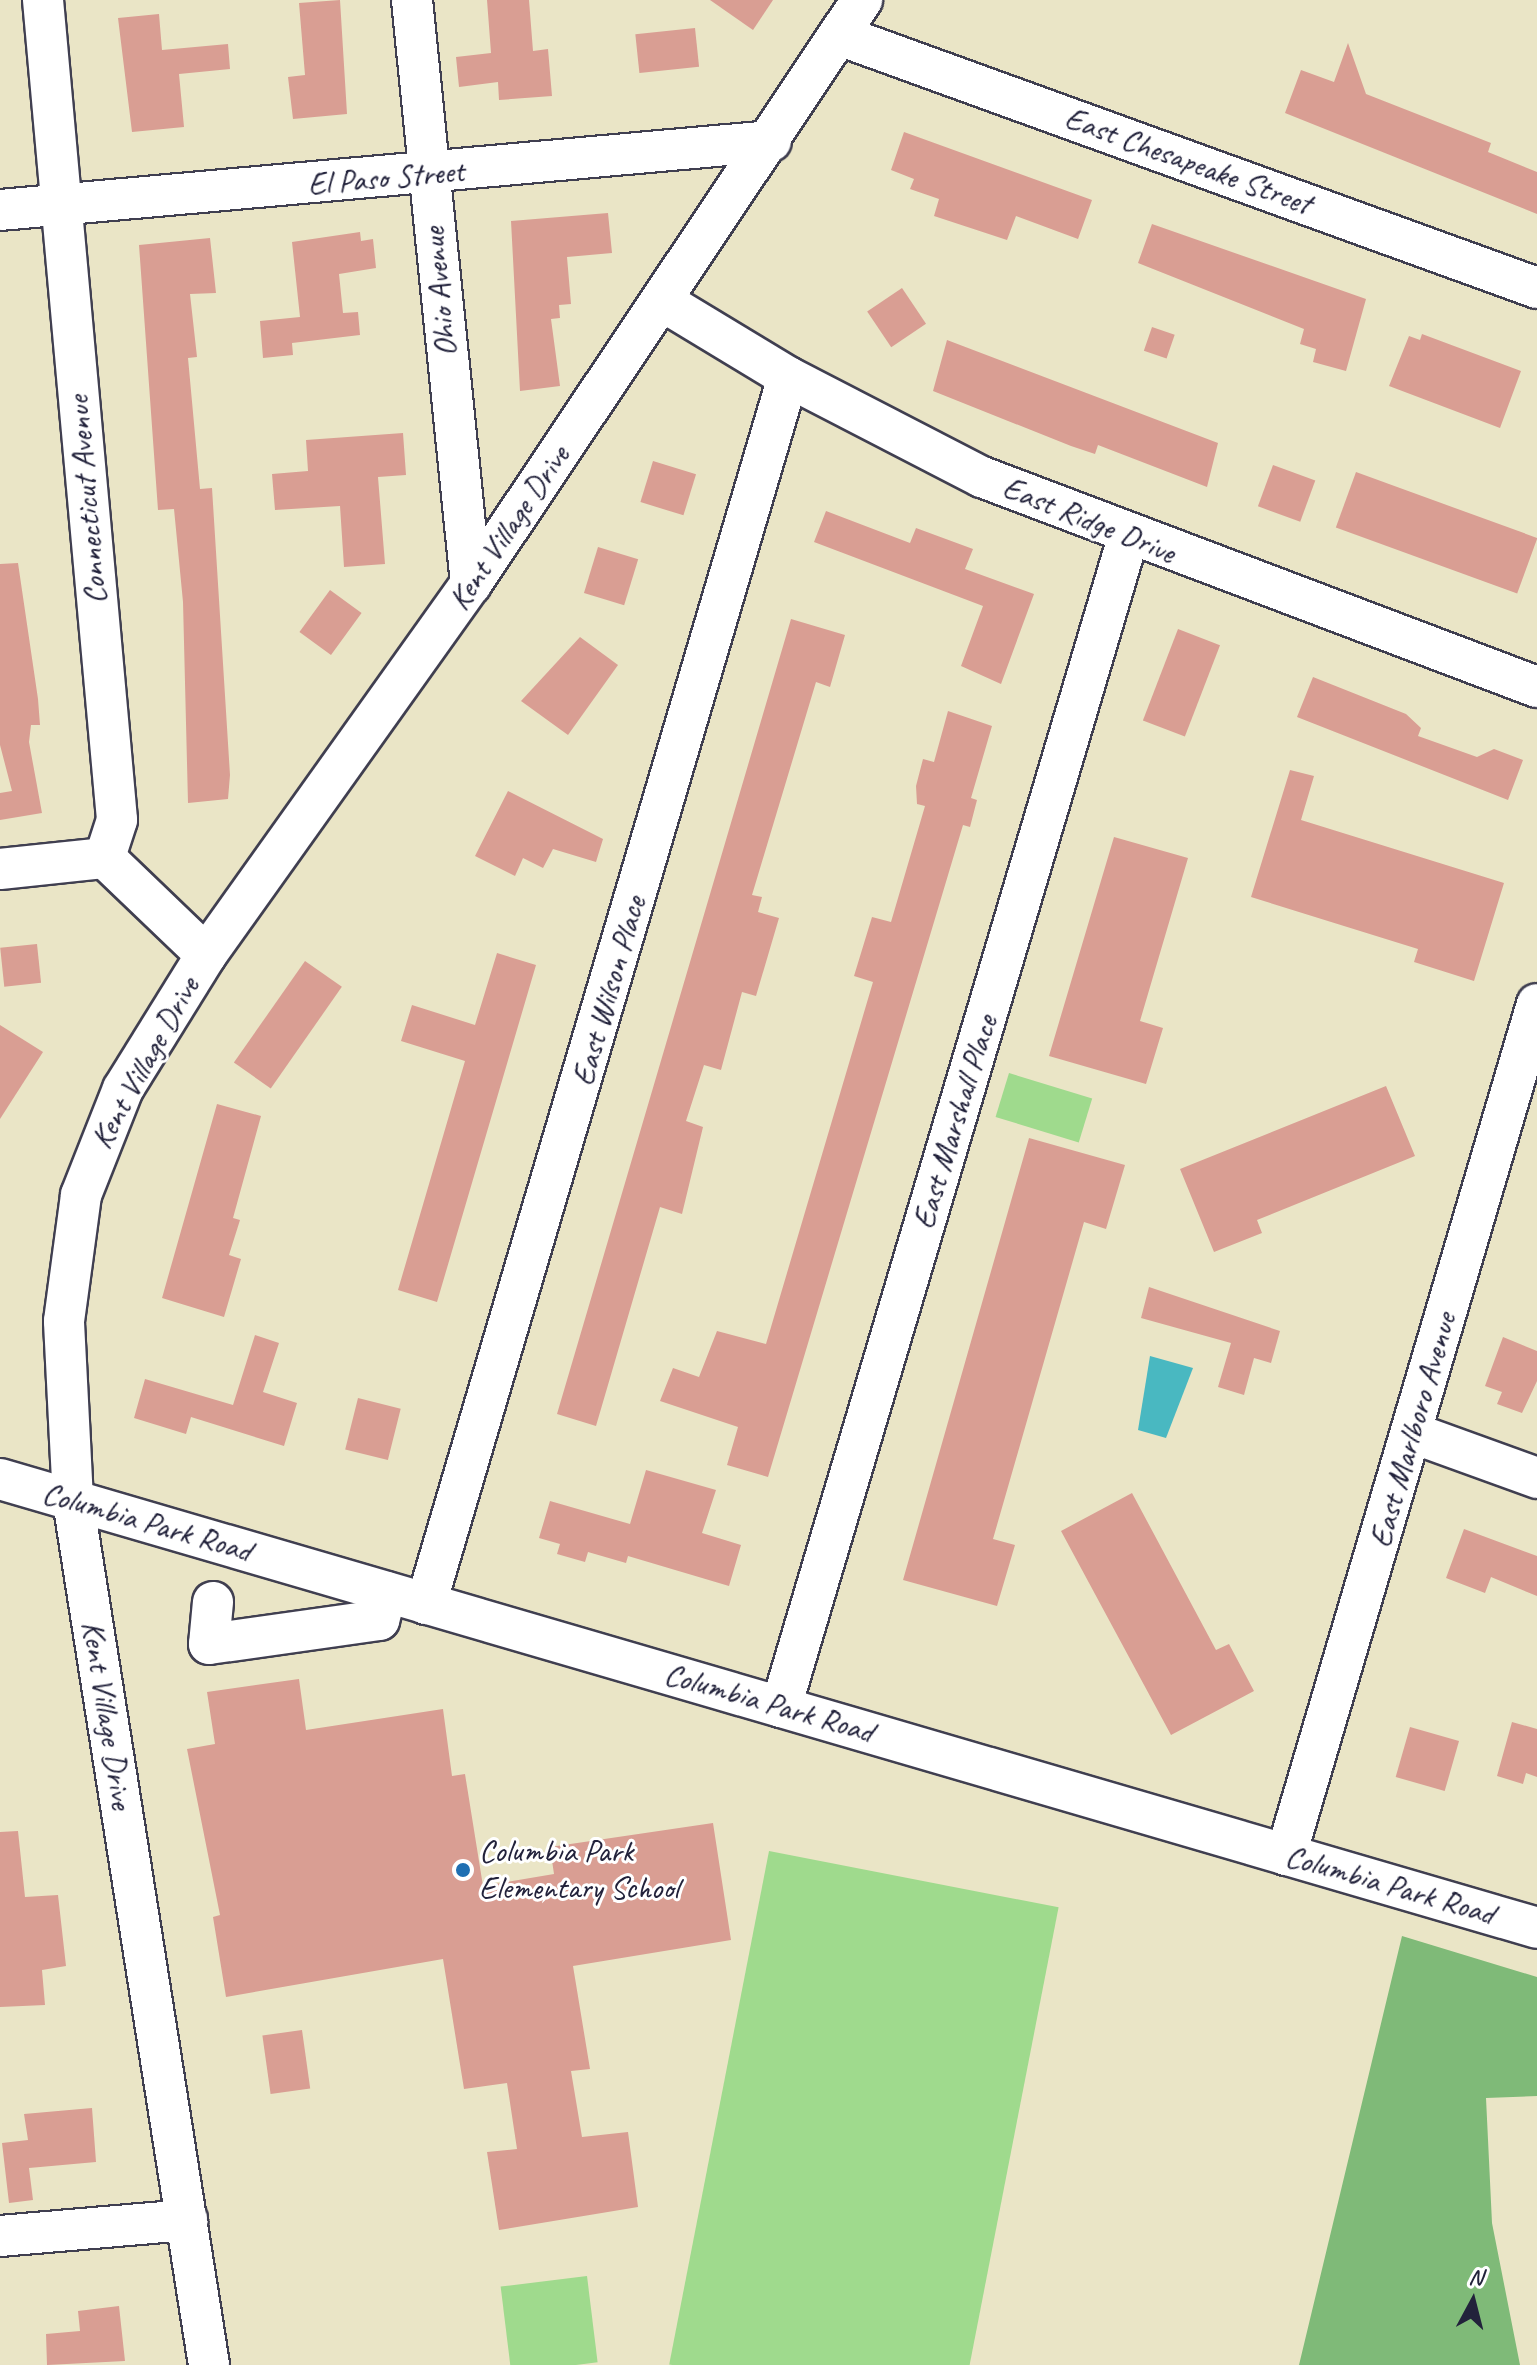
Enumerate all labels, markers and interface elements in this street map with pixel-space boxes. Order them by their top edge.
street label: East Chesapeake Street [1059,98,1317,224]
street label: El Paso Street [306,152,466,204]
street label: Ohio Avenue [414,226,466,358]
street label: Connecticut Avenue [59,394,115,606]
street label: Kent Village Drive [440,438,578,618]
street label: East Ridge Drive [997,468,1181,572]
street label: East Wilson Place [564,891,654,1091]
street label: Kent Village Drive [82,971,208,1155]
street label: East Marshall Place [904,1010,1006,1234]
street label: East Marlboro Avenue [1361,1308,1465,1552]
street label: Columbia Park Road [37,1474,257,1570]
street label: Kent Village Drive [73,1618,141,1812]
street label: Columbia Park Road [659,1655,879,1751]
place label: Columbia Park Elementary School [479,1833,679,1908]
street label: Columbia Park Road [1280,1837,1500,1933]
marker: Columbia Park Elementary School [454,1861,472,1879]
north arrow [1433,2261,1513,2341]
text: N [1467,2262,1484,2292]

